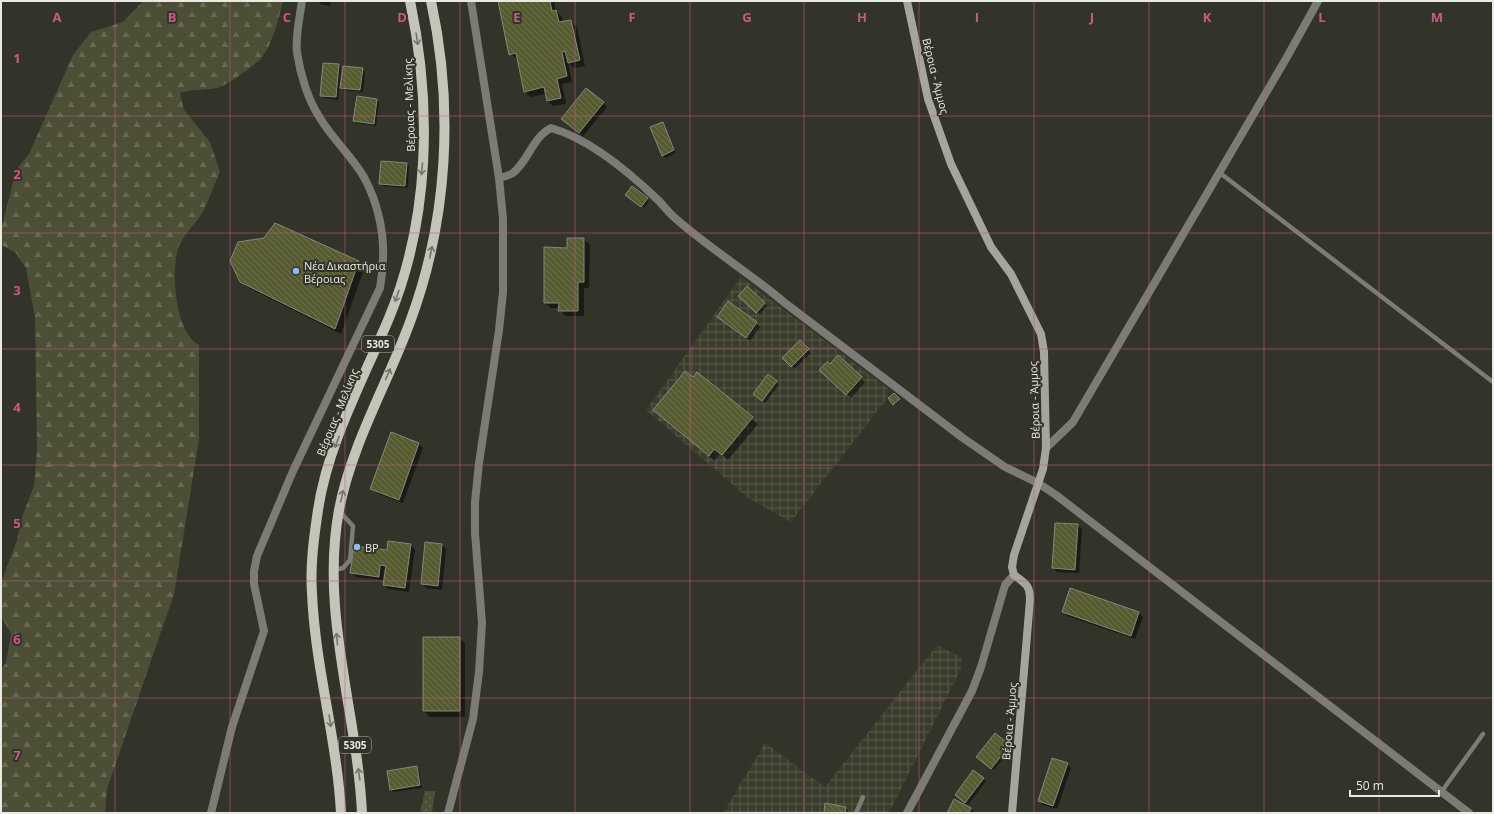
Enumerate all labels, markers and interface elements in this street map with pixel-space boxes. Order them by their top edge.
text: A [53,8,62,26]
text: B [168,8,177,26]
text: C [283,8,291,26]
text: D [397,8,407,26]
text: E [513,8,521,26]
text: F [628,8,636,26]
text: G [742,8,752,26]
text: H [857,8,867,26]
text: I [975,8,979,26]
text: J [1089,8,1094,26]
text: K [1203,8,1212,26]
text: L [1318,8,1326,26]
text: M [1431,8,1443,26]
one-way arrow [413,32,421,45]
street label: Βέροια - Άμμος [919,36,953,116]
text: 1 [13,49,21,67]
street label: Βέροιας - Μελίκης [400,58,418,152]
one-way arrow [418,162,426,175]
text: 2 [13,165,21,183]
one-way arrow [428,246,436,259]
place label: Νέα Δικαστήρια Βέροιας [304,258,386,286]
marker: Νέα Δικαστήρια Βέροιας [291,266,301,276]
text: 3 [13,281,21,299]
one-way arrow [393,289,400,302]
road number: 5305 [362,336,394,352]
street label: Βέροια - Άμμος [1025,361,1043,439]
street label: Βέροιας - Μελίκης [313,366,361,458]
one-way arrow [385,368,392,380]
text: 4 [13,398,21,416]
one-way arrow [333,436,340,449]
one-way arrow [339,489,347,502]
text: 5 [13,514,21,532]
place label: BP [365,540,379,555]
marker: BP [352,542,362,552]
text: 6 [13,630,21,648]
one-way arrow [334,633,341,646]
street label: Βέροια - Άμμος [998,682,1020,760]
one-way arrow [326,715,334,728]
road number: 5305 [339,737,371,753]
text: 7 [13,746,21,764]
one-way arrow [355,768,363,781]
scale bar [1350,772,1439,798]
text: 50 m [1356,777,1384,794]

